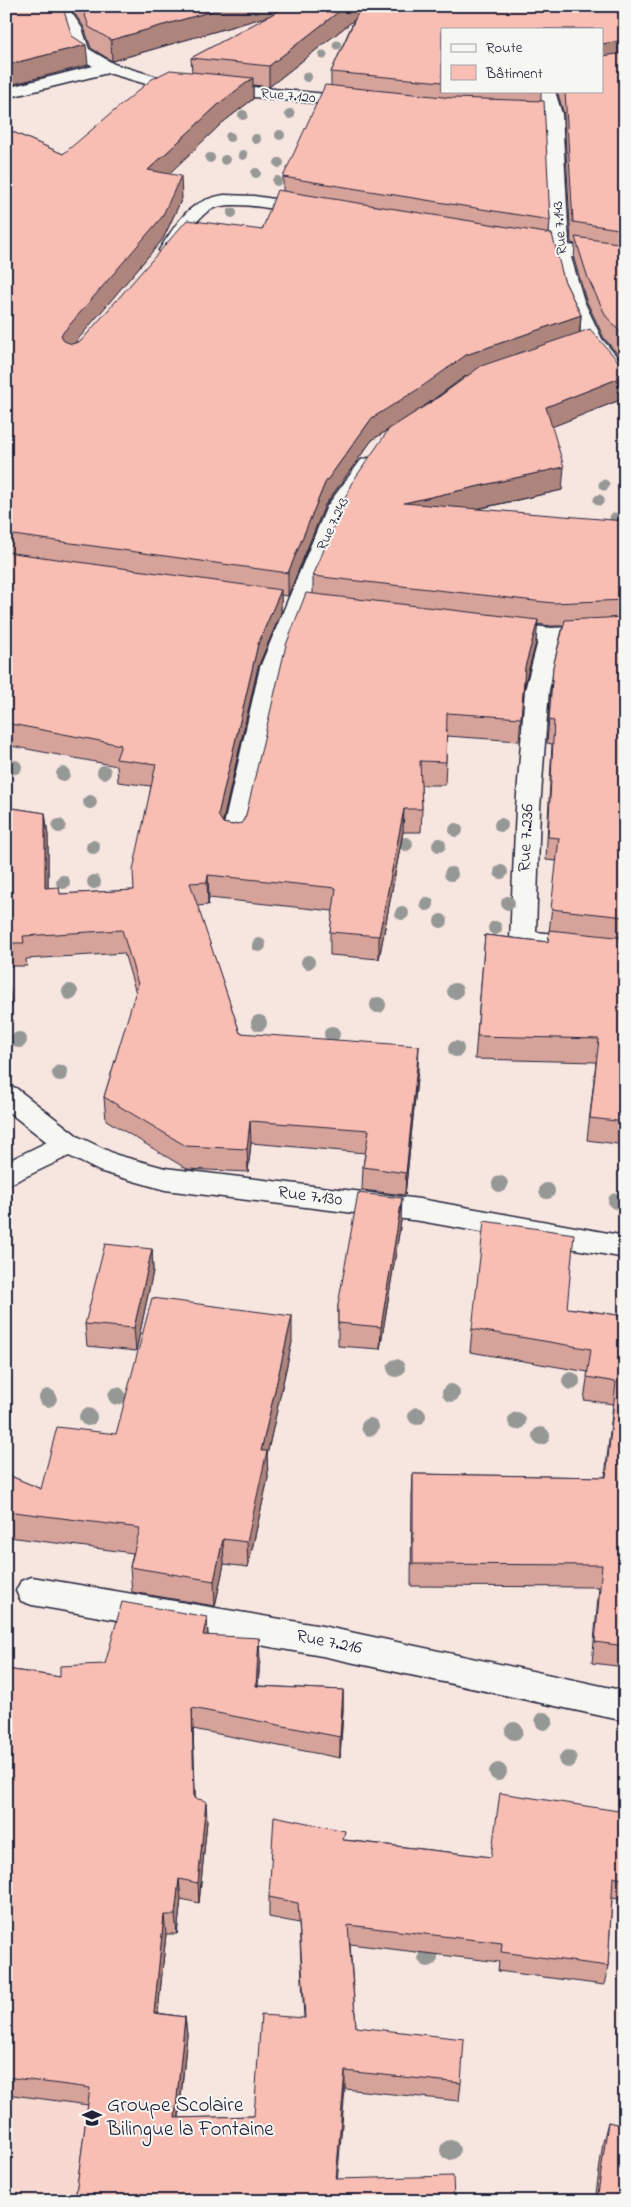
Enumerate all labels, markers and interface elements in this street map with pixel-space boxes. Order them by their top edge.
legend [441,28,604,92]
text: Route [486,37,523,59]
text: Bâtiment [485,63,543,85]
street label: Rue 7.120 [260,83,317,109]
street label: Rue 7.143 [547,200,573,256]
street label: Rue 7.243 [311,494,355,554]
street label: Rue 7.236 [512,803,542,873]
street label: Rue 7.130 [276,1180,344,1214]
street label: Rue 7.216 [294,1624,364,1662]
place label: Groupe Scolaire Bilingue la Fontaine [106,2091,274,2147]
school or university icon: Groupe Scolaire Bilingue la Fontaine [81,2107,103,2129]

